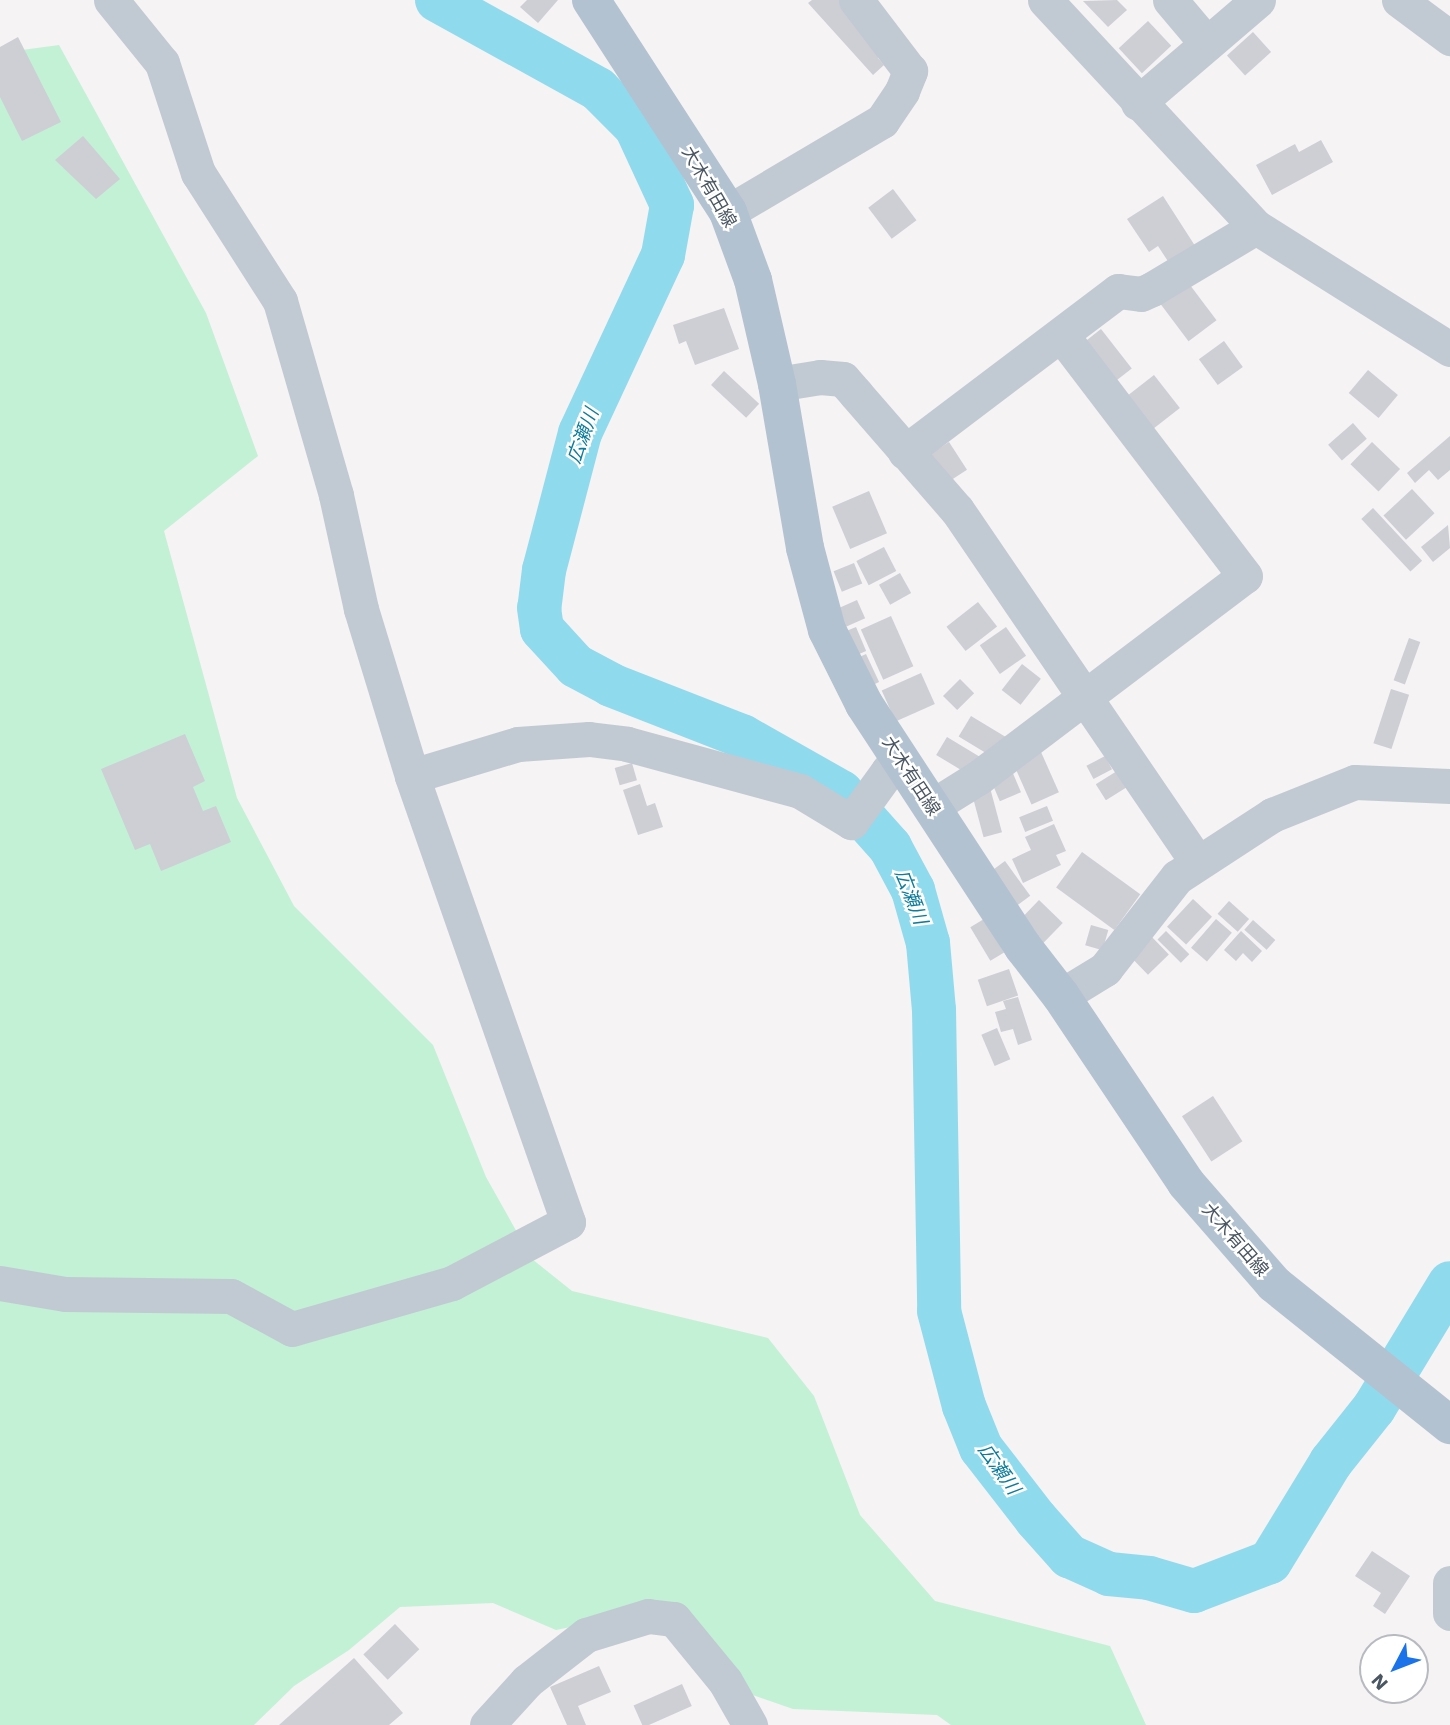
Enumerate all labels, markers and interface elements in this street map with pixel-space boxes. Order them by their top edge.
street label: 大木有田線 [677,143,741,231]
water label: 広瀬川 [563,405,603,467]
street label: 大木有田線 [877,732,945,820]
water label: 広瀬川 [890,866,932,928]
street label: 大木有田線 [1197,1199,1273,1281]
water label: 広瀬川 [973,1439,1025,1499]
north arrow [1359,1634,1429,1704]
text: N [1366,1669,1393,1695]

